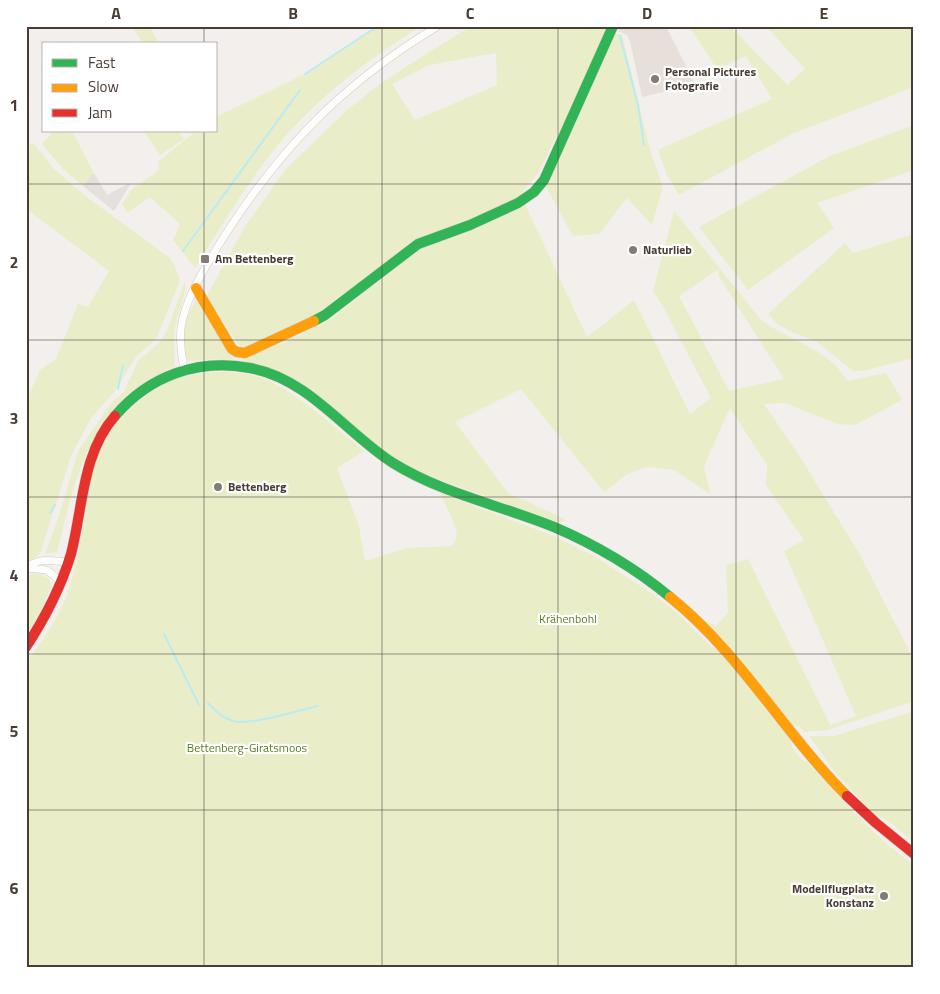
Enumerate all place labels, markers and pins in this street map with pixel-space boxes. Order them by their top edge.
place label: Personal Pictures Fotografie [665,62,756,95]
marker: Personal Pictures Fotografie [649,73,661,85]
place label: Naturlieb [643,240,692,259]
marker: Naturlieb [627,244,639,256]
place label: Am Bettenberg [215,249,294,268]
marker: Am Bettenberg [199,253,211,265]
place label: Bettenberg [228,477,287,496]
marker: Bettenberg [212,481,224,493]
place label: Modellflugplatz Konstanz [792,879,874,912]
marker: Modellflugplatz Konstanz [878,890,890,902]

